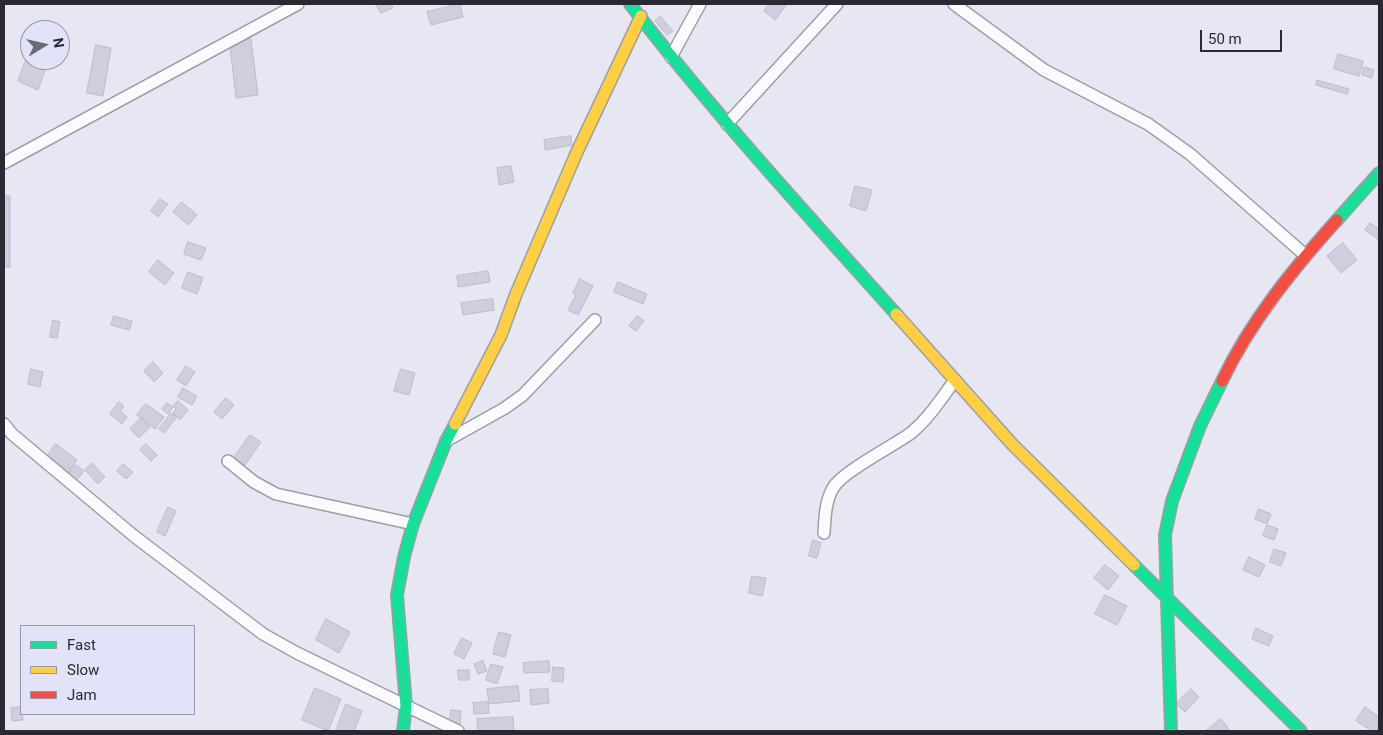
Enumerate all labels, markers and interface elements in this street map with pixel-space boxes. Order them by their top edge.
north arrow [20,20,70,70]
scale bar [1203,20,1286,52]
text: 50 m [1208,30,1242,48]
text: N [50,37,68,49]
legend [20,625,195,715]
text: Fast [67,636,96,654]
text: Slow [67,661,99,679]
text: Jam [67,686,97,704]

